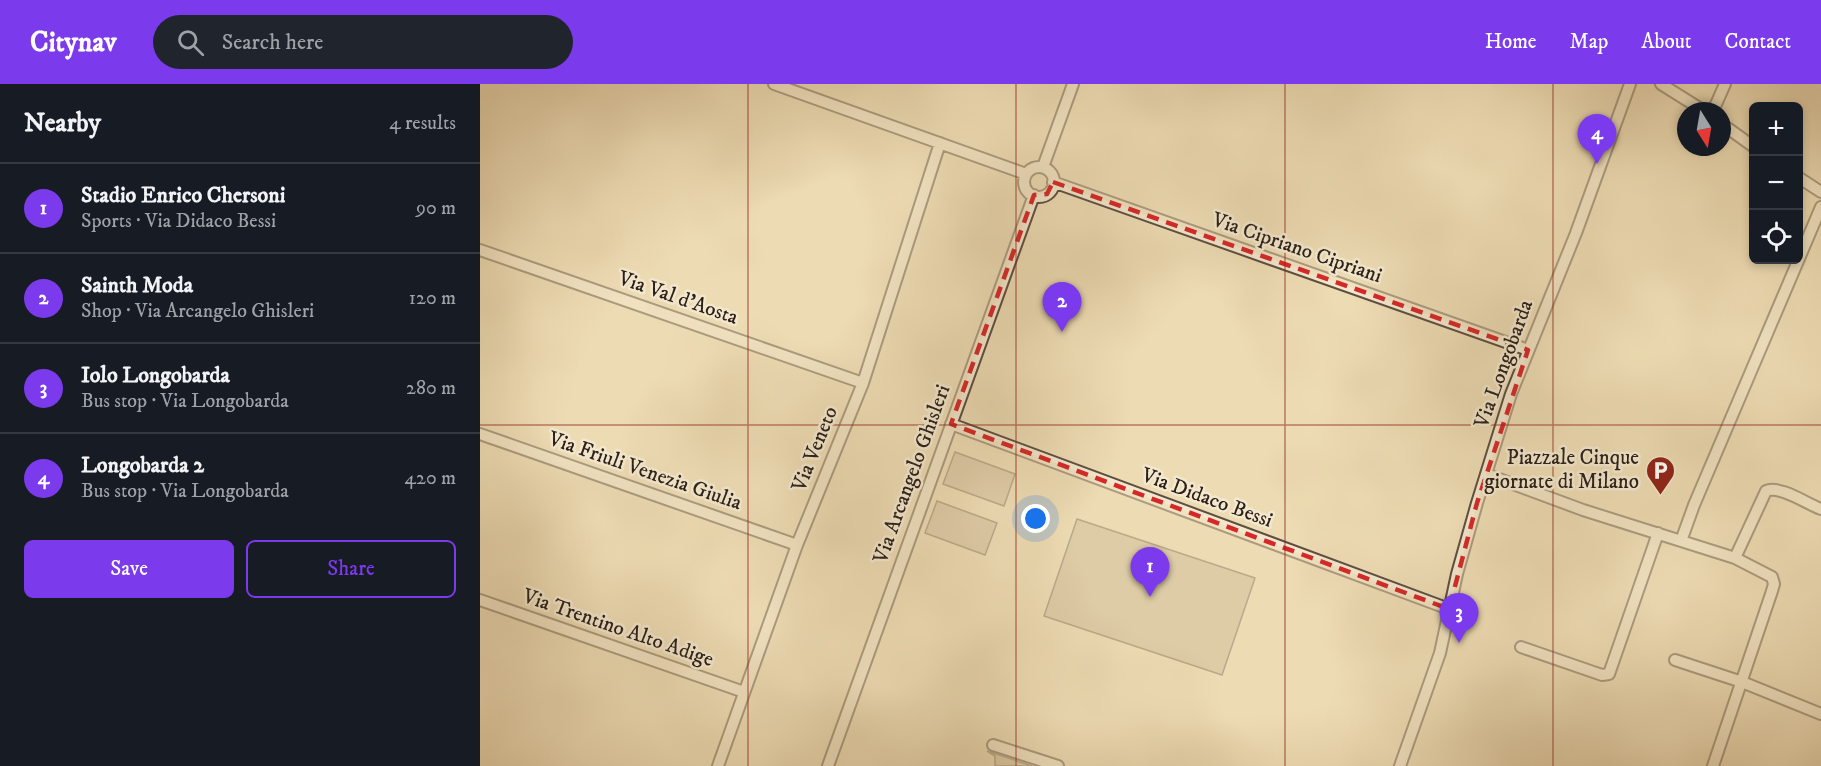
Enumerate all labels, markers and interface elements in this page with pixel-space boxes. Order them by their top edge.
search box [153,15,573,69]
text: Citynav [30,25,117,60]
icon: search [174,26,207,59]
text: Search here [222,29,323,56]
text: Home [1485,29,1537,55]
text: Map [1570,29,1608,55]
text: About [1641,29,1692,55]
text: Contact [1725,29,1791,55]
north arrow [1677,102,1731,156]
map controls [1749,102,1803,264]
button: + [1749,102,1803,156]
text: Nearby [24,107,101,140]
text: 4 results [389,111,456,136]
pin: 4 [1578,115,1616,164]
button: − [1749,156,1803,210]
text: Stadio Enrico Chersoni [81,182,285,209]
text: 1 [40,196,47,221]
text: 90 m [416,196,456,221]
street label: Via Cipriano Cipriani [1208,206,1385,289]
text: Sports · Via Didaco Bessi [81,209,276,234]
button: locate [1749,210,1803,264]
street label: Via Val d'Aosta [614,265,741,331]
text: Sainth Moda [81,272,193,299]
pin: 2 [1042,282,1082,332]
text: 2 [39,286,48,311]
text: 120 m [409,286,456,311]
street label: Via Longobarda [1468,296,1539,433]
text: Shop · Via Arcangelo Ghisleri [81,299,314,324]
text: Iolo Longobarda [81,362,230,389]
text: 3 [40,376,47,401]
text: 280 m [406,376,456,401]
street label: Via Arcangelo Ghisleri [867,381,956,568]
text: Bus stop · Via Longobarda [81,389,289,414]
street label: Via Veneto [786,403,844,496]
street label: Via Friuli Venezia Giulia [544,425,745,516]
place label: Piazzale Cinque giornate di Milano [1484,445,1639,495]
text: Longobarda 2 [81,452,204,479]
parking icon: Piazzale Cinque giornate di Milano [1644,454,1676,496]
street label: Via Didaco Bessi [1137,462,1276,534]
text: 4 [38,466,49,491]
text: 420 m [405,466,456,491]
text: Bus stop · Via Longobarda [81,479,289,504]
your location [1021,504,1050,533]
button: Save [24,540,234,598]
button: Share [246,540,456,598]
pin: 1 [1130,548,1170,597]
street label: Via Trentino Alto Adige [518,583,717,673]
pin: 3 [1440,594,1478,643]

